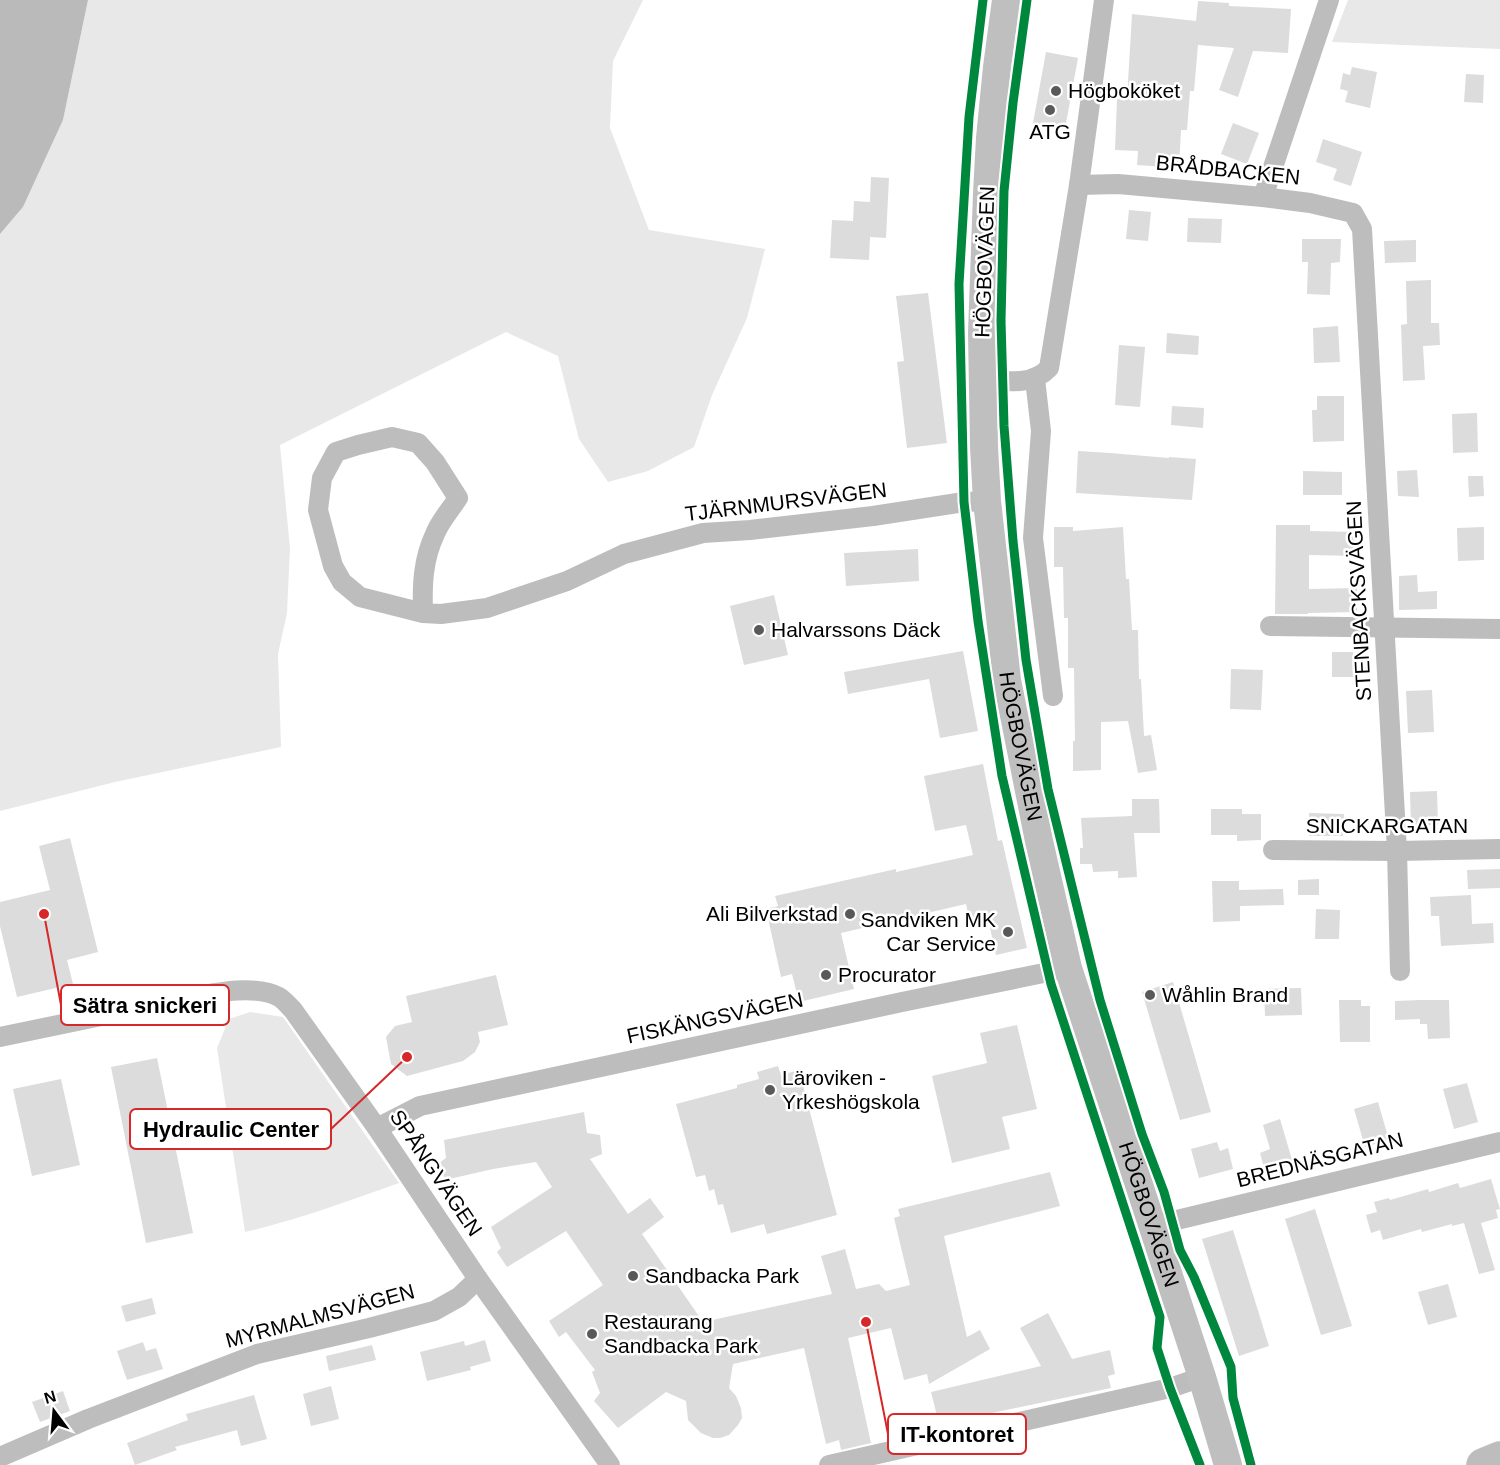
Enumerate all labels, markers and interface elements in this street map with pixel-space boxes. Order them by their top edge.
place label: Högboköket [1068,79,1180,102]
marker: Högboköket [1049,84,1063,98]
marker: ATG [1043,103,1057,117]
place label: ATG [1029,120,1071,143]
street label: BRÅDBACKEN [1155,151,1301,189]
street label: HÖGBOVÄGEN [970,186,999,338]
street label: TJÄRNMURSVÄGEN [684,478,888,525]
street label: STENBACKSVÄGEN [1342,500,1375,702]
place label: Halvarssons Däck [771,618,941,641]
marker: Halvarssons Däck [752,623,766,637]
street label: HÖGBOVÄGEN [995,670,1047,823]
street label: SNICKARGATAN [1306,814,1468,837]
place label: Ali Bilverkstad [706,902,838,925]
marker: Ali Bilverkstad [843,907,857,921]
place label: Sandviken MK Car Service [861,908,996,955]
marker: Sandviken MK Car Service [1001,925,1015,939]
place label: Procurator [838,963,936,986]
marker: Procurator [819,968,833,982]
place label: Wåhlin Brand [1162,983,1288,1006]
callout: Sätra snickeri [61,985,229,1025]
street label: FISKÄNGSVÄGEN [625,988,805,1047]
marker: Wåhlin Brand [1143,988,1157,1002]
text: Sätra snickeri [73,993,217,1018]
place label: Läroviken - Yrkeshögskola [782,1066,920,1113]
marker: Läroviken - Yrkeshögskola [763,1083,777,1097]
street label: SPÅNGVÄGEN [386,1105,487,1240]
callout: Hydraulic Center [130,1109,331,1149]
text: Hydraulic Center [143,1117,319,1142]
street label: BREDNÄSGATAN [1234,1128,1406,1191]
street label: HÖGBOVÄGEN [1115,1139,1184,1290]
place label: Sandbacka Park [645,1264,800,1287]
marker: Sandbacka Park [626,1269,640,1283]
street label: MYRMALMSVÄGEN [223,1279,417,1352]
place label: Restaurang Sandbacka Park [604,1310,759,1357]
marker: Restaurang Sandbacka Park [585,1327,599,1341]
north arrow [24,1381,84,1441]
text: N [42,1387,58,1407]
callout: IT-kontoret [888,1414,1026,1454]
text: IT-kontoret [900,1422,1015,1447]

